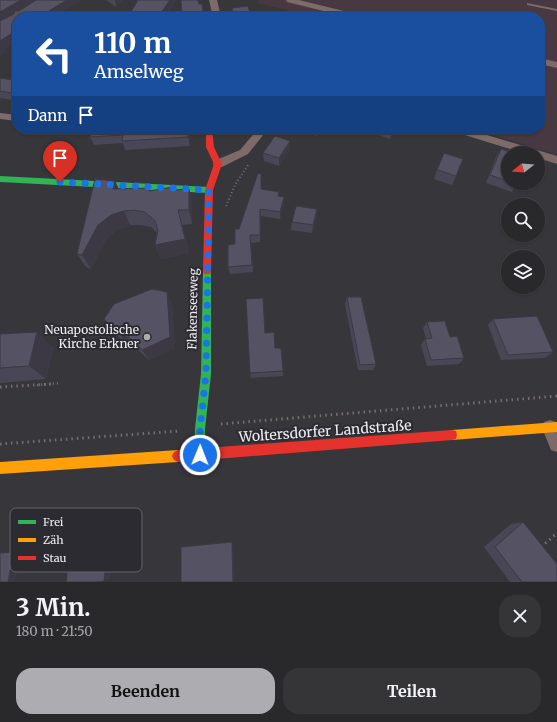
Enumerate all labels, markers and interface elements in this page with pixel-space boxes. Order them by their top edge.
text: 110 m [94,25,171,61]
icon: left [28,28,80,80]
text: Amselweg [94,60,184,83]
icon: arrive [75,104,97,126]
text: Dann [28,106,67,125]
pin [43,141,77,182]
north arrow [501,146,545,190]
map controls [501,146,545,294]
icon: arrive [49,147,71,169]
button: search [501,198,545,242]
button: layers [501,250,545,294]
street label: Flakenseeweg [184,267,201,350]
place label: Neuapostolische Kirche Erkner [44,322,140,351]
marker: Neuapostolische Kirche Erkner [142,332,152,342]
street label: Woltersdorfer Landstraße [237,416,412,446]
position arrow [179,434,221,476]
legend [10,508,142,572]
text: Frei [43,515,64,529]
text: Zäh [43,533,64,547]
text: Stau [43,551,67,565]
text: 3 Min. [16,592,91,623]
button: close [499,595,541,637]
text: 180 m · 21:50 [16,623,93,640]
button: Beenden [16,668,275,714]
button: Teilen [283,668,541,714]

